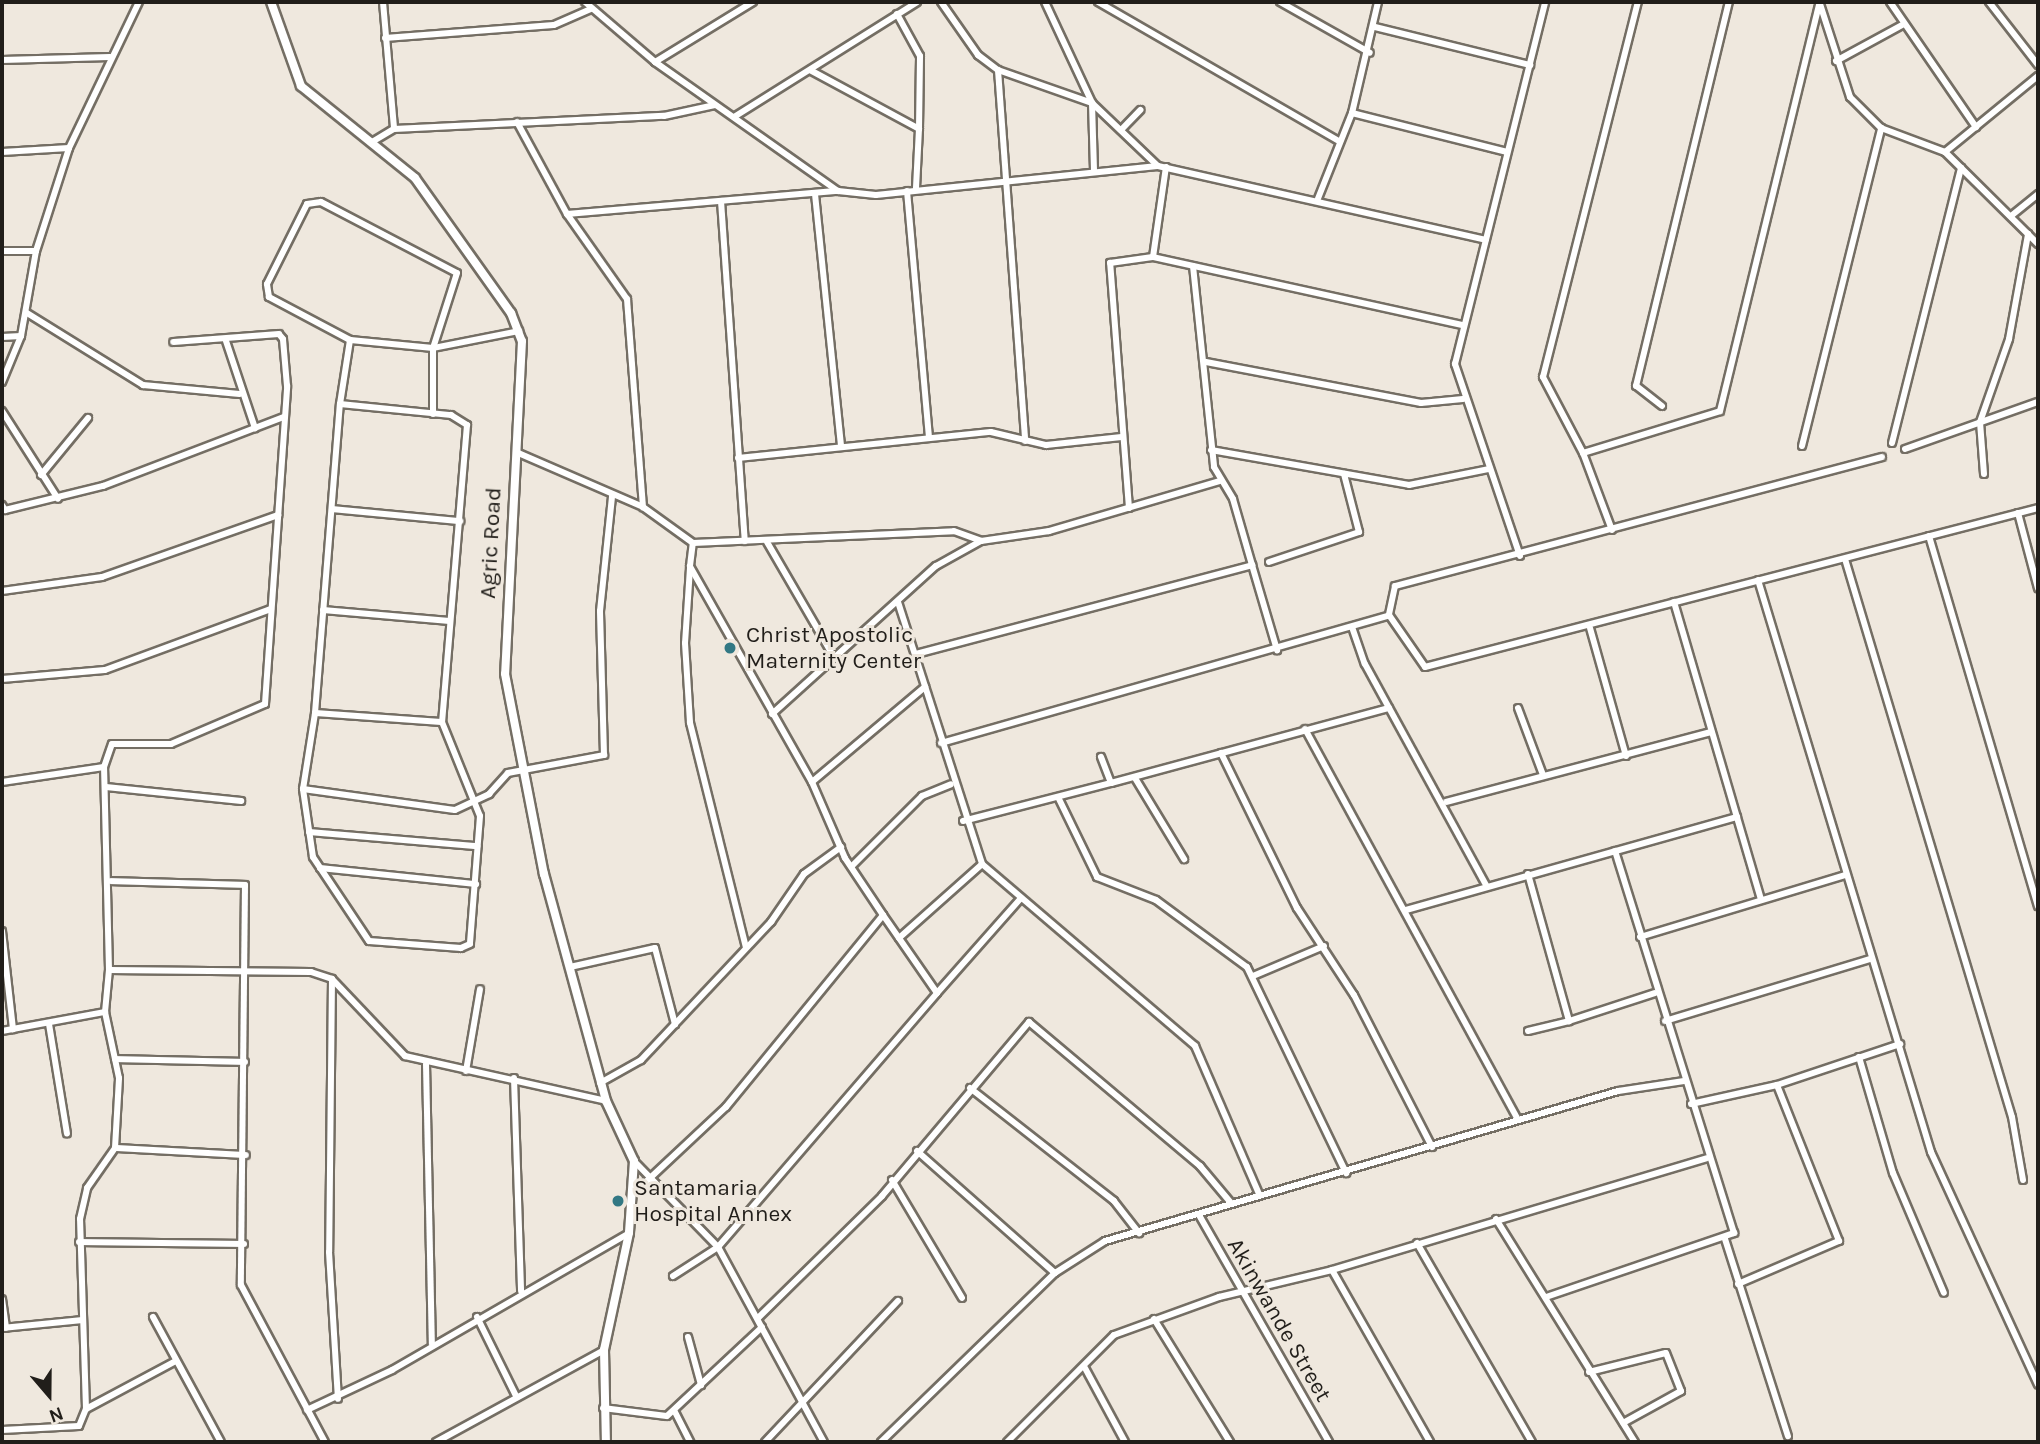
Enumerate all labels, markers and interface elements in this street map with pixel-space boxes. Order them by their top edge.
street label: Agric Road [474,487,508,599]
place label: Christ Apostolic Maternity Center [746,621,921,675]
marker: Christ Apostolic Maternity Center [720,638,740,658]
place label: Santamaria Hospital Annex [634,1174,792,1228]
marker: Santamaria Hospital Annex [608,1191,628,1211]
street label: Akinwande Street [1221,1233,1337,1407]
north arrow [14,1360,84,1430]
text: N [46,1402,66,1427]

